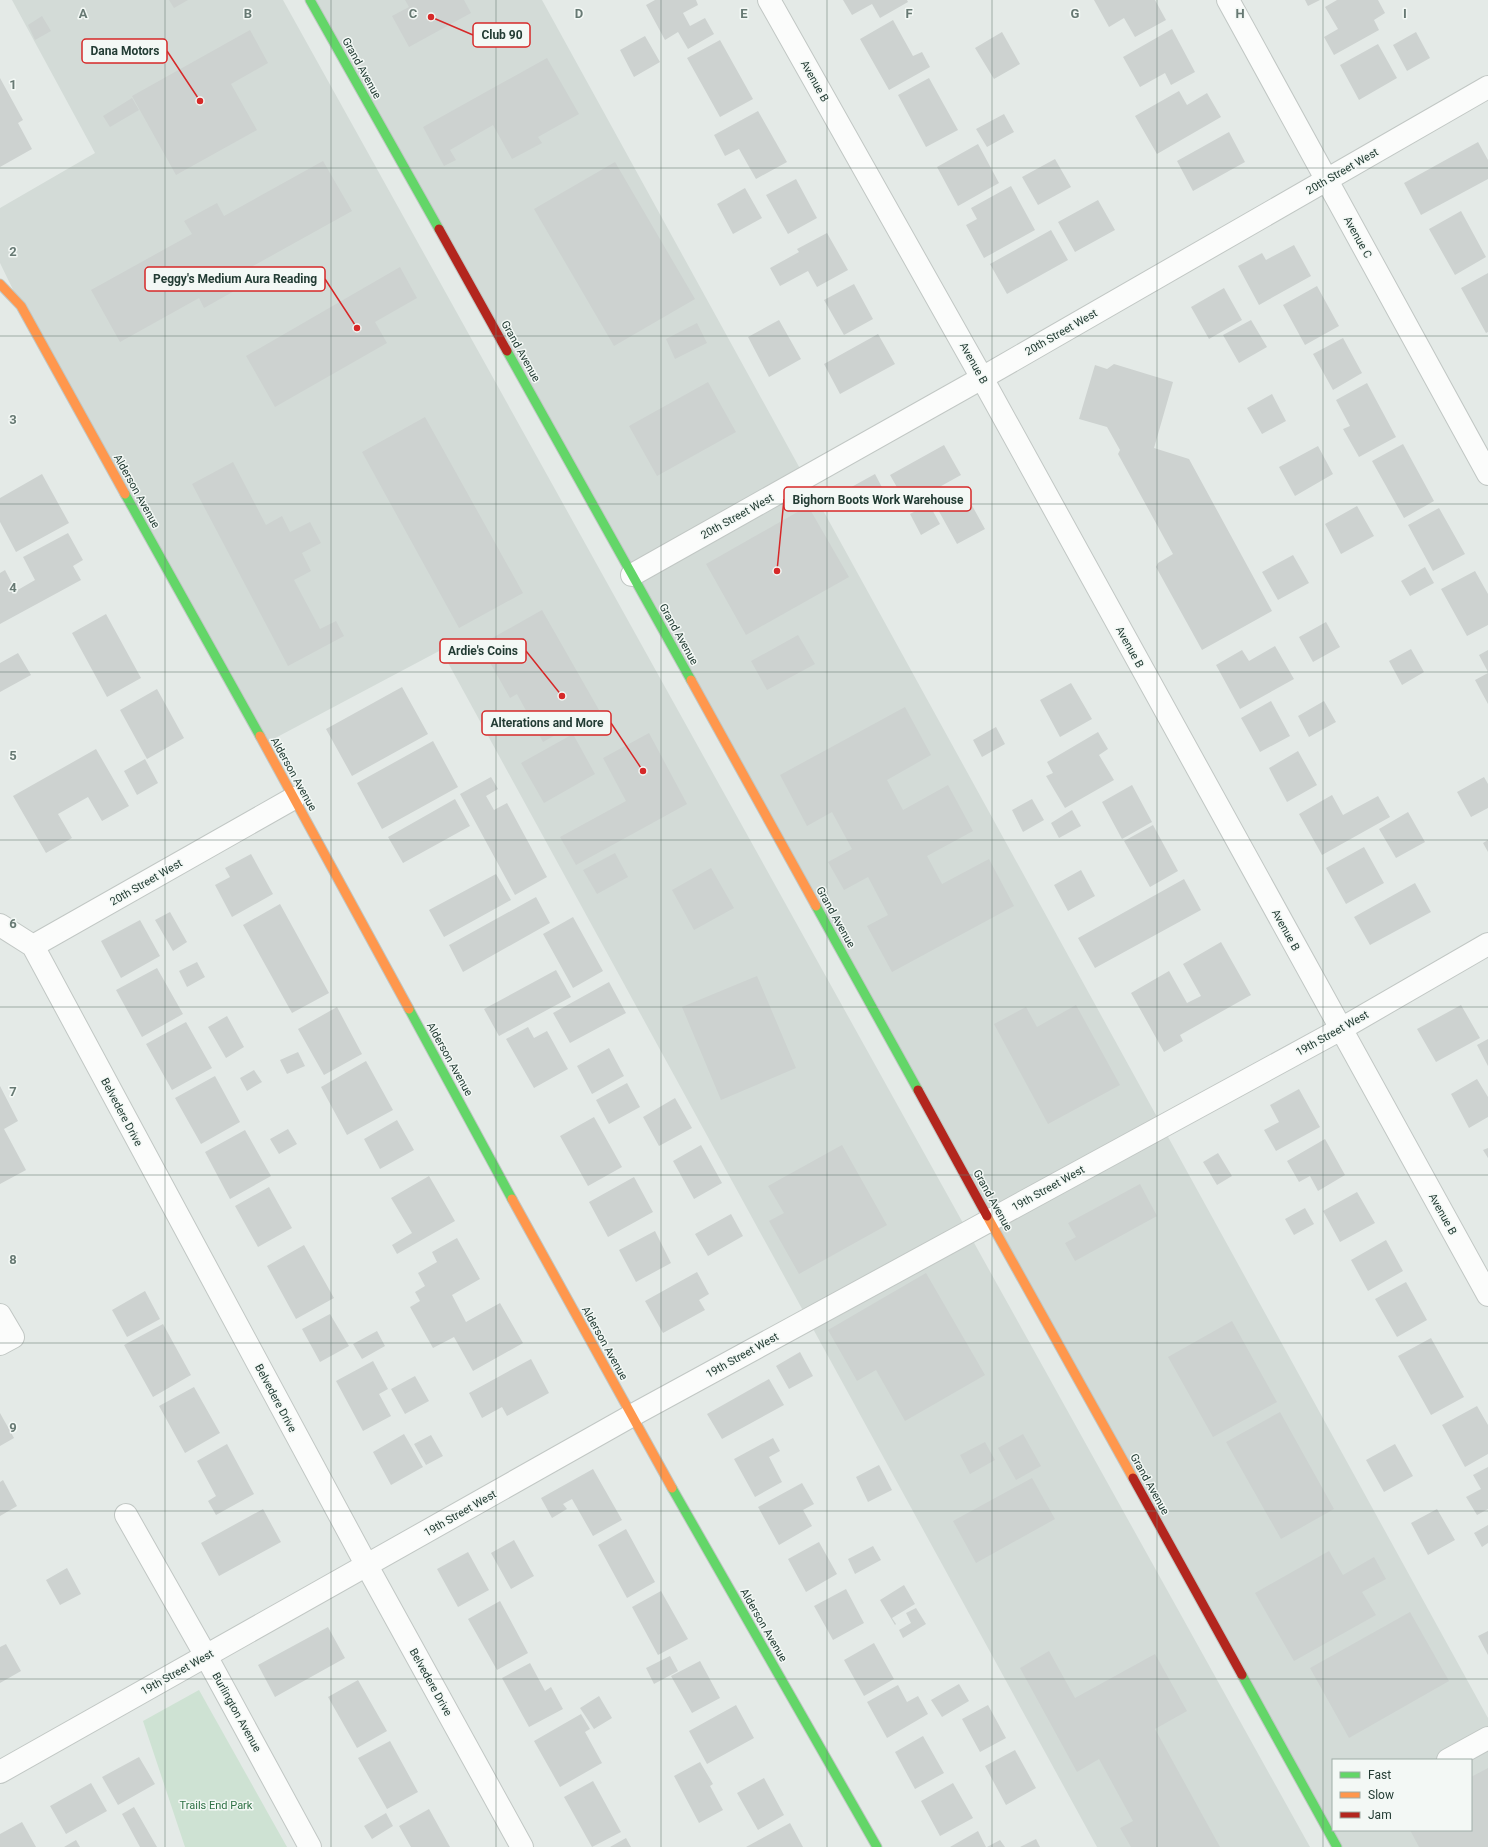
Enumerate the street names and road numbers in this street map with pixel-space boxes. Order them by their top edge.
street label: Grand Avenue [339,35,384,101]
street label: Avenue B [798,58,831,104]
street label: 20th Street West [1304,145,1381,197]
street label: Avenue C [1341,214,1374,260]
street label: 20th Street West [1023,306,1100,358]
street label: Grand Avenue [498,318,543,384]
street label: Avenue B [957,340,990,386]
street label: Alderson Avenue [111,452,162,531]
street label: 20th Street West [699,491,776,542]
street label: Grand Avenue [656,601,701,667]
street label: Avenue B [1113,624,1146,670]
street label: Alderson Avenue [268,735,319,814]
street label: 20th Street West [108,856,185,908]
street label: Grand Avenue [813,884,858,950]
street label: Avenue B [1269,907,1302,953]
street label: 19th Street West [1294,1008,1371,1059]
street label: Alderson Avenue [424,1020,475,1099]
street label: Belvedere Drive [98,1076,145,1149]
street label: 19th Street West [1010,1163,1087,1214]
street label: Grand Avenue [970,1167,1015,1233]
street label: Avenue B [1426,1191,1459,1237]
street label: Alderson Avenue [579,1304,630,1383]
street label: 19th Street West [704,1330,781,1381]
street label: Belvedere Drive [252,1362,299,1435]
street label: Grand Avenue [1127,1451,1172,1517]
street label: 19th Street West [422,1487,499,1539]
street label: Alderson Avenue [737,1586,790,1664]
street label: Belvedere Drive [407,1646,455,1719]
street label: 19th Street West [139,1647,216,1698]
street label: Burlington Avenue [209,1670,264,1754]

